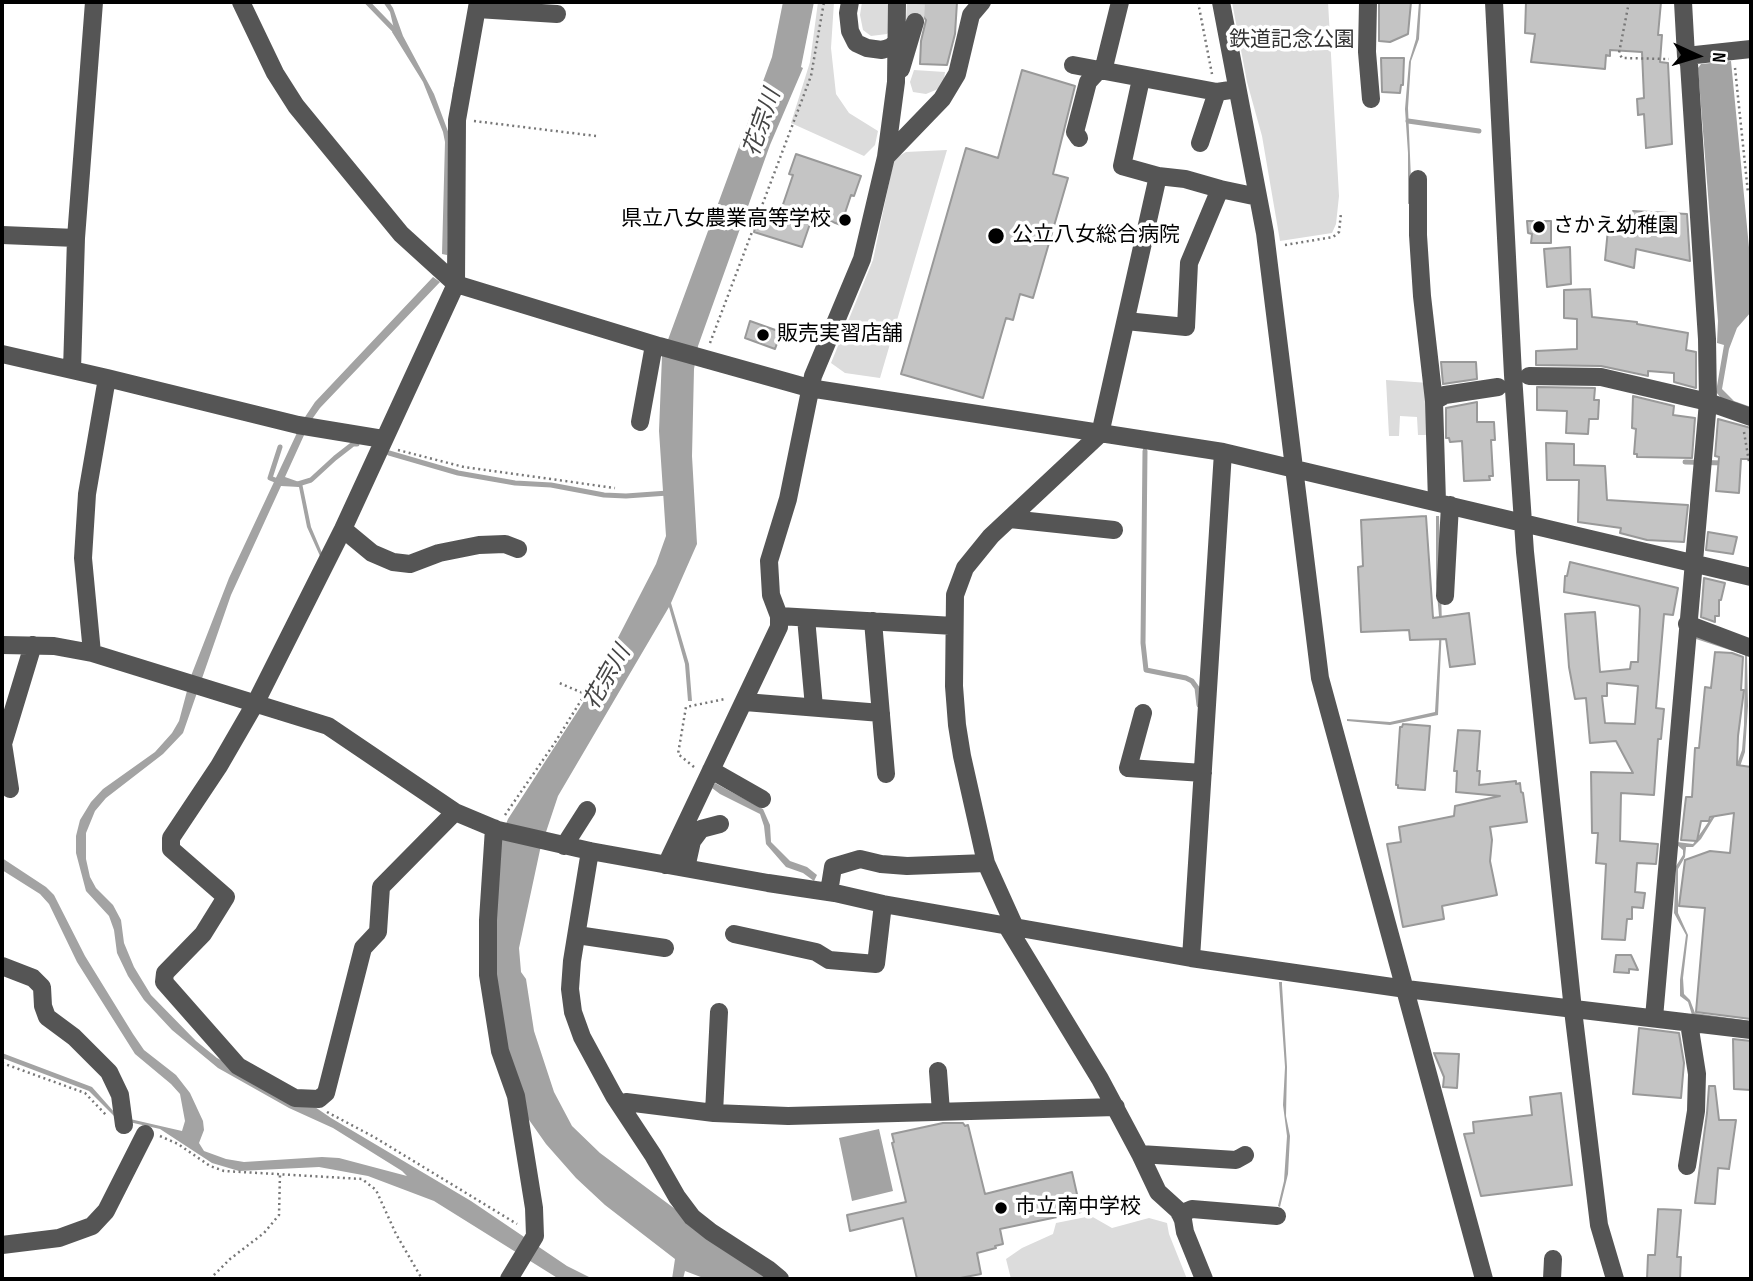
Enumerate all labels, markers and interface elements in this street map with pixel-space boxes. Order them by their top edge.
north arrow [1662,21,1732,91]
park label: 鉄道記念公園 [1229,28,1355,54]
text: N [1707,52,1730,63]
water label: 花宗川 [739,86,787,160]
place label: 県立八女農業高等学校 [621,207,831,233]
marker: 県立八女農業高等学校 [837,212,853,228]
place label: さかえ幼稚園 [1553,214,1679,240]
marker: さかえ幼稚園 [1531,219,1547,235]
place label: 公立八女総合病院 [1012,223,1180,249]
marker: 公立八女総合病院 [986,226,1006,246]
place label: 販売実習店舗 [777,322,903,348]
marker: 販売実習店舗 [755,327,771,343]
water label: 花宗川 [579,641,637,715]
place label: 市立南中学校 [1015,1195,1141,1221]
marker: 市立南中学校 [993,1200,1009,1216]

